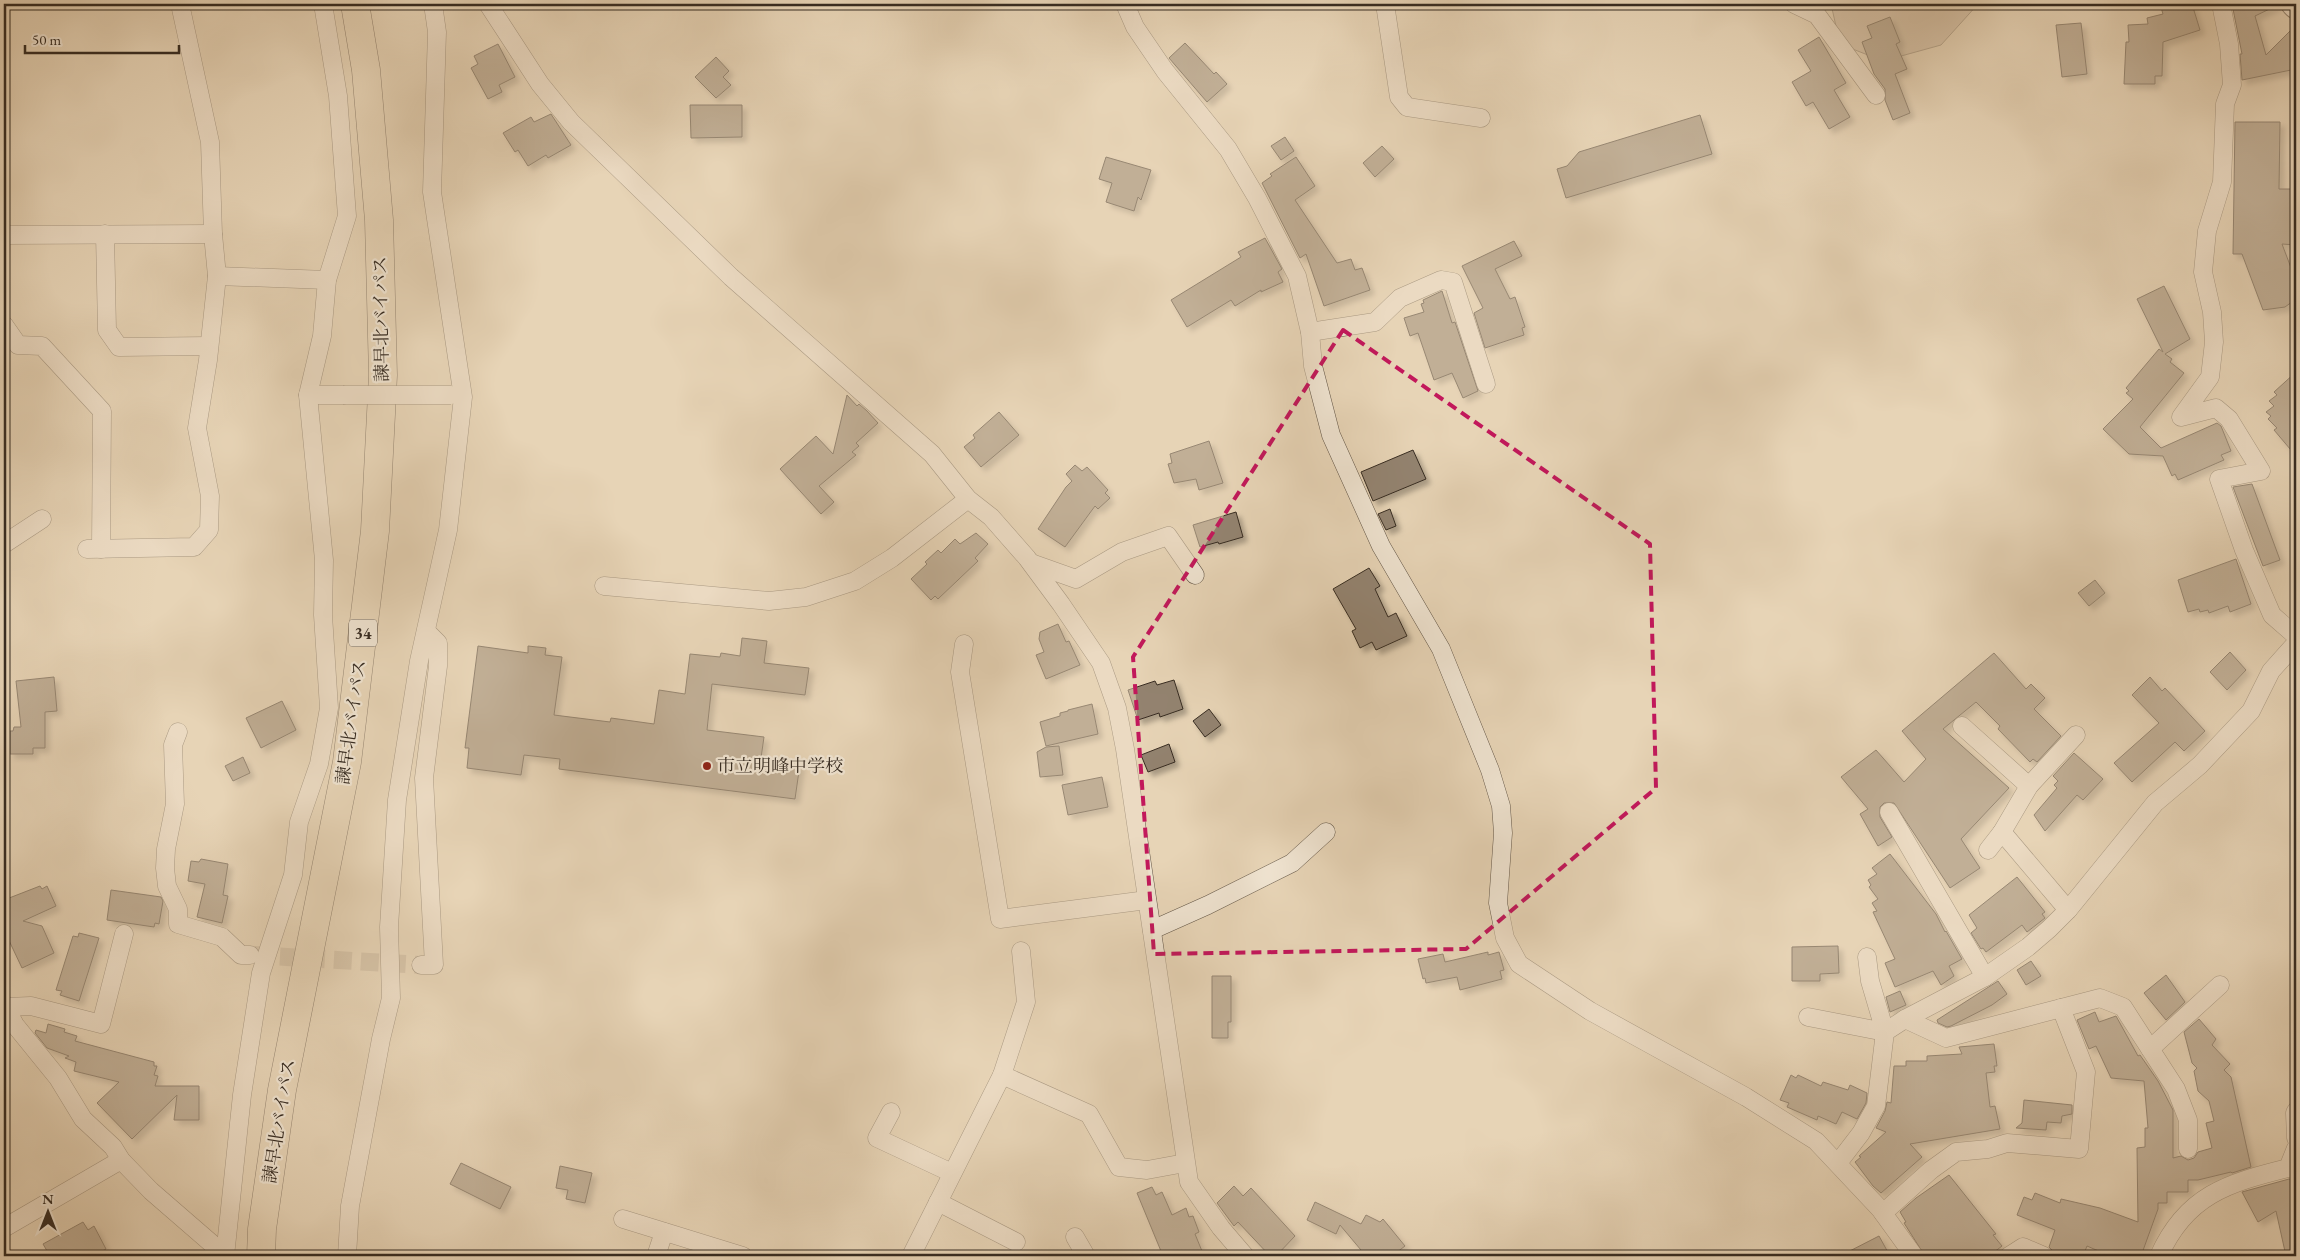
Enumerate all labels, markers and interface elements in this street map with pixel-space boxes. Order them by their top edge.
scale bar [25,22,179,54]
text: 50 m [32,30,61,49]
street label: 諫早北バイパス [368,256,393,382]
road number: 34 [349,620,377,646]
street label: 諫早北バイパス [330,658,371,786]
place label: 市立明峰中学校 [717,754,843,777]
marker: 市立明峰中学校 [701,760,713,772]
street label: 諫早北バイパス [257,1057,300,1185]
north arrow [22,1188,72,1238]
text: N [42,1190,54,1208]

